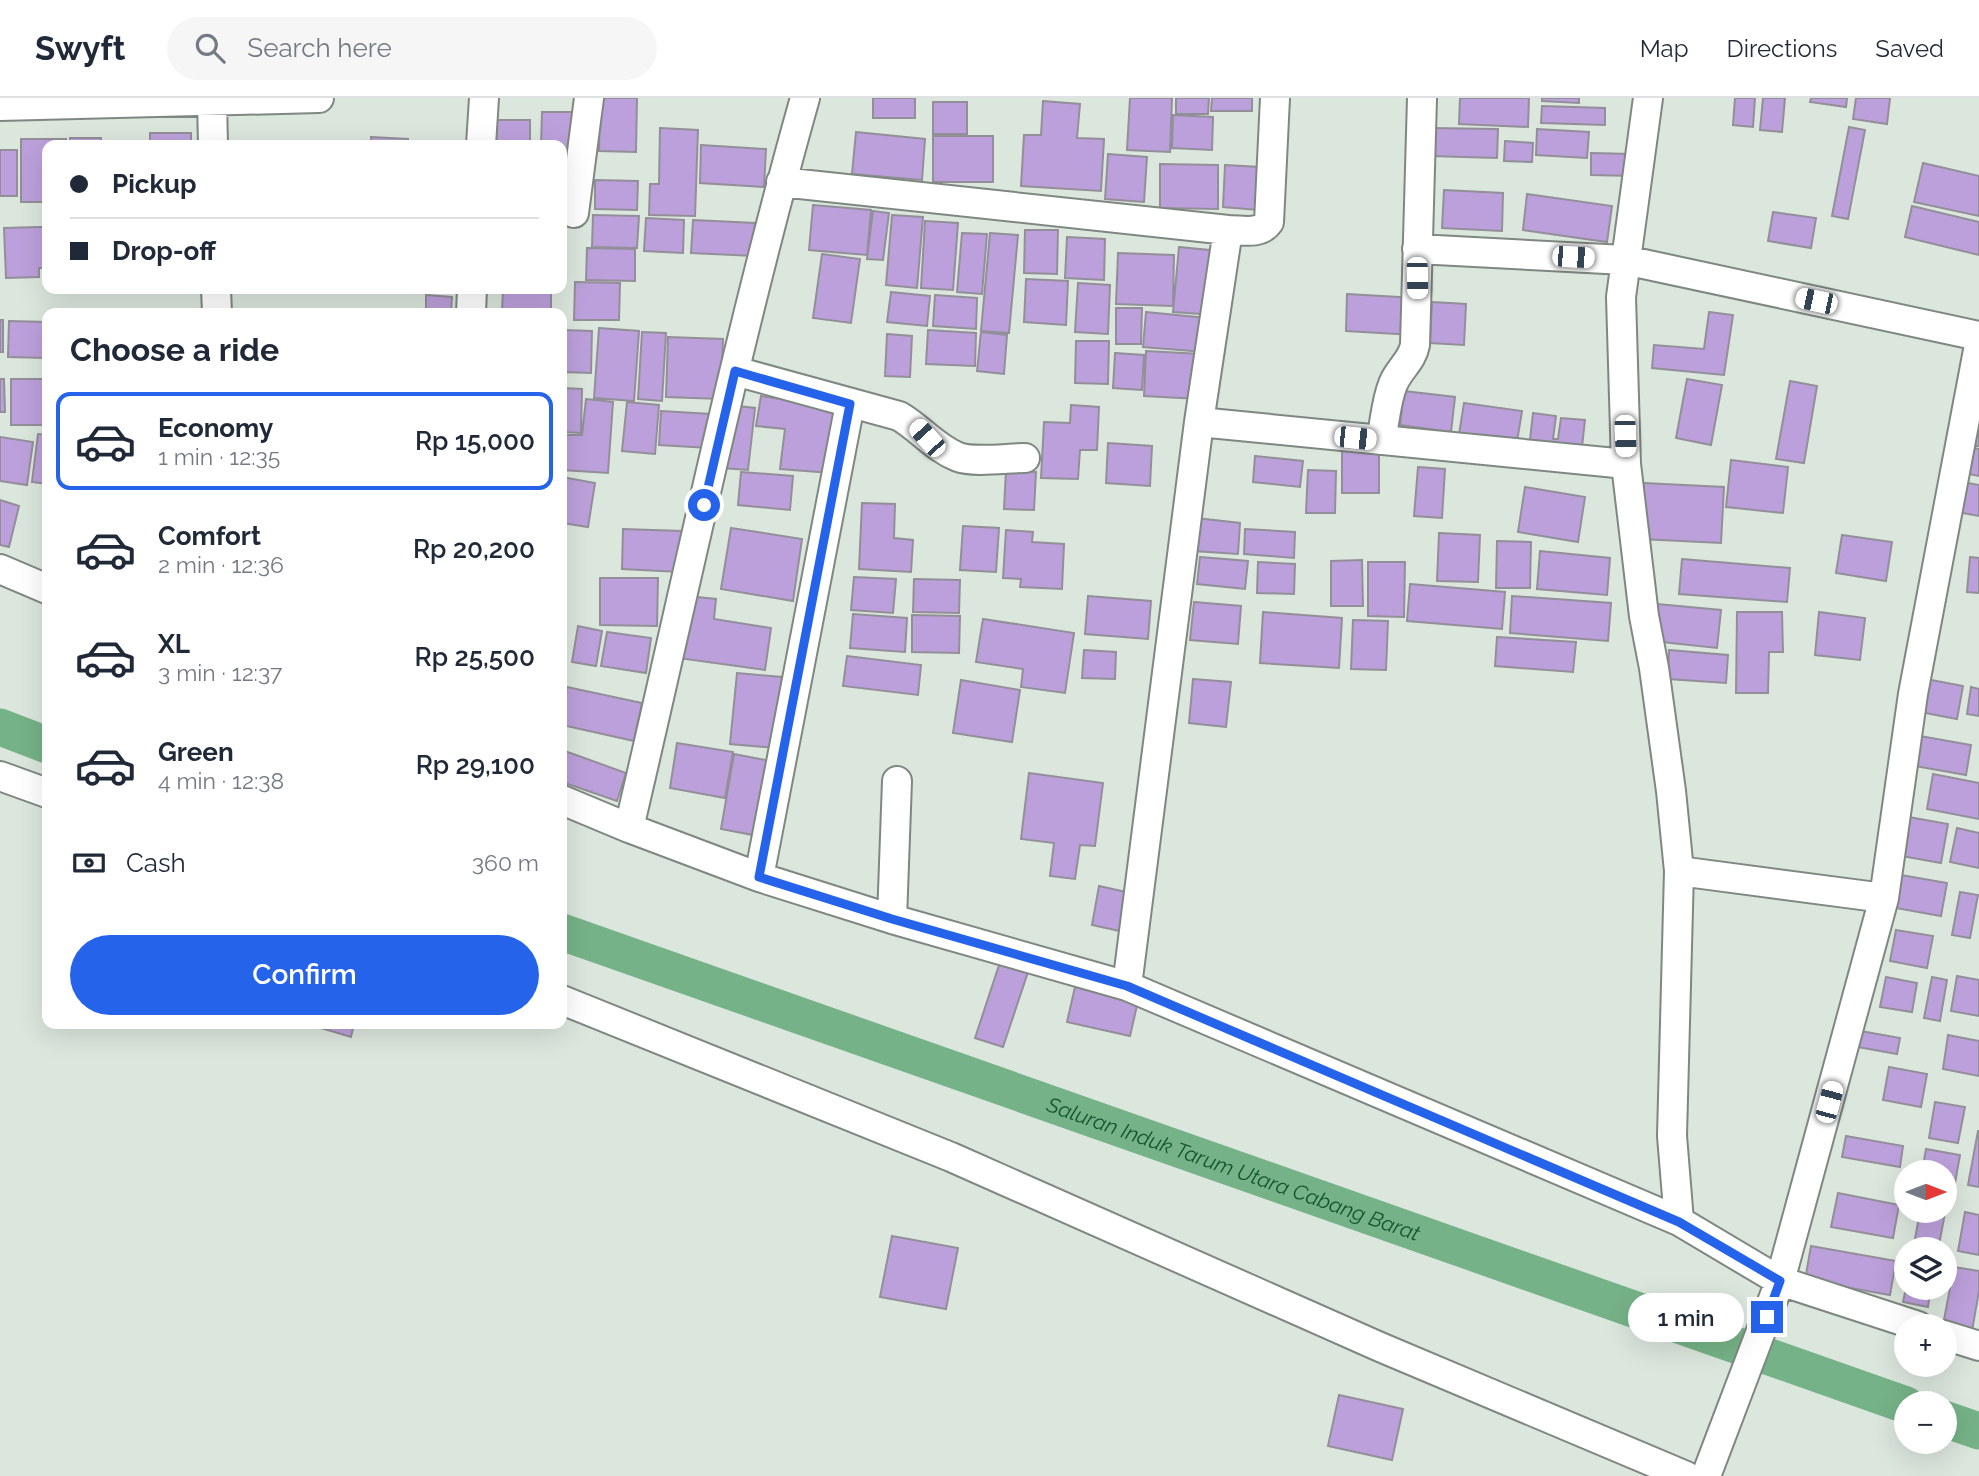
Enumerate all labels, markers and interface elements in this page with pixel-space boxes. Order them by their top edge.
search box [167,17,657,80]
text: Swyft [35,29,125,68]
icon: search [191,29,229,67]
text: Search here [247,33,392,63]
text: Map [1640,34,1689,63]
text: Directions [1727,34,1837,63]
text: Saved [1875,34,1944,63]
text: Pickup [112,169,197,199]
text: Drop-off [112,236,216,266]
car [1552,245,1595,269]
car [1407,257,1428,299]
car [1794,286,1839,316]
text: Choose a ride [70,331,279,368]
icon: car [74,410,137,473]
text: Economy [158,413,273,443]
car [906,415,949,461]
car [1614,415,1637,457]
car [1334,425,1377,451]
text: Rp 15,000 [415,426,535,456]
text: 1 min · 12:35 [158,443,280,470]
route start [688,489,720,521]
icon: car [74,518,137,581]
text: Comfort [158,521,261,551]
text: Rp 20,200 [413,534,535,564]
text: 2 min · 12:36 [158,551,284,578]
icon: car [74,626,137,689]
text: XL [158,629,190,659]
text: Rp 25,500 [415,642,535,672]
text: 3 min · 12:37 [158,659,282,686]
icon: car [74,734,137,797]
text: Green [158,737,234,767]
text: Rp 29,100 [416,750,535,780]
text: 4 min · 12:38 [158,767,284,794]
icon: cash [70,844,108,882]
text: Cash [126,848,186,878]
text: 360 m [472,849,539,876]
button: Confirm [70,935,539,1015]
car [1814,1079,1845,1125]
water label: Saluran Induk Tarum Utara Cabang Barat [1043,1091,1424,1246]
north arrow [1894,1160,1956,1223]
map controls [1894,1160,1957,1454]
button: layers [1894,1237,1957,1300]
callout: 1 min [1627,1292,1742,1342]
route end [1751,1301,1783,1333]
text: 1 min [1657,1304,1715,1331]
button: + [1894,1314,1957,1377]
button: − [1894,1391,1957,1454]

